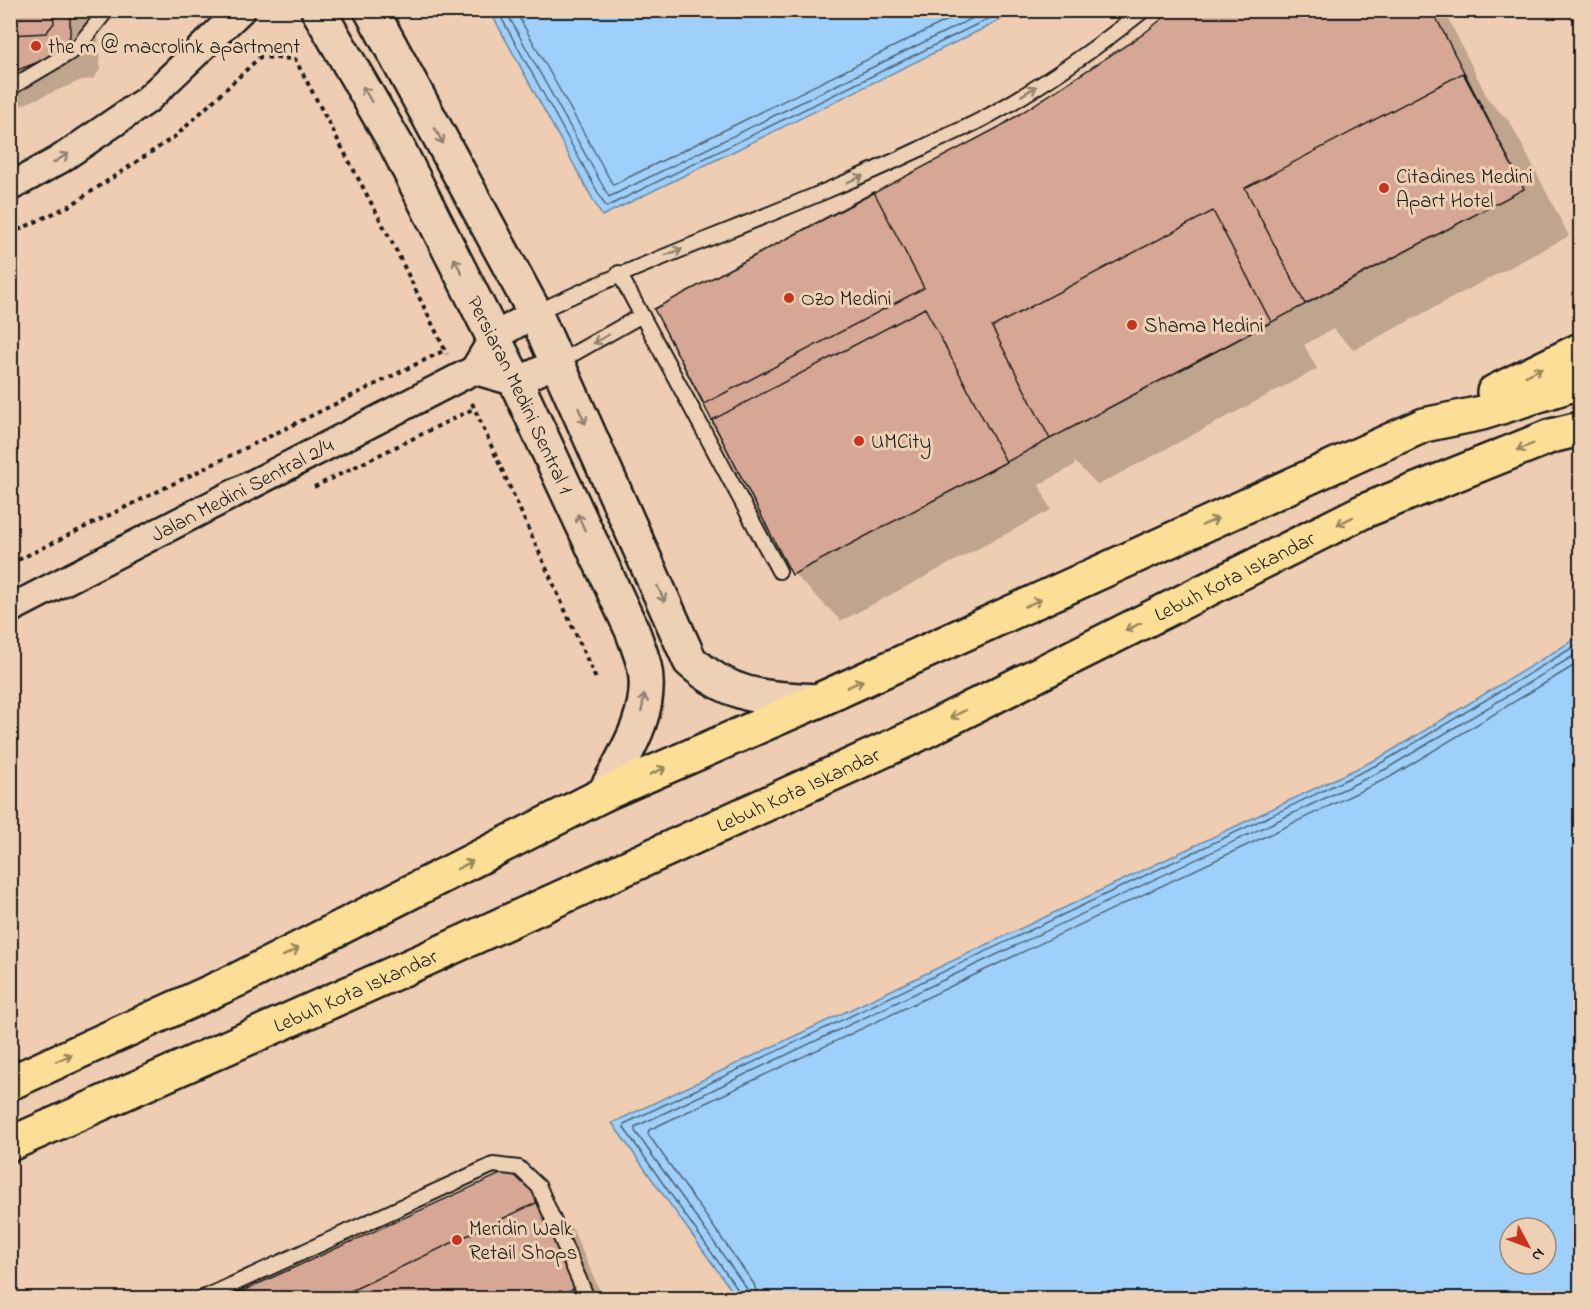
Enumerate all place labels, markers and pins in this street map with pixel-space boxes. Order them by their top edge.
place label: the m @ macrolink apartment [48,33,300,63]
marker: the m @ macrolink apartment [29,39,43,53]
place label: Citadines Medini Apart Hotel [1396,163,1533,217]
marker: Citadines Medini Apart Hotel [1377,181,1391,195]
place label: Ozo Medini [801,285,892,315]
marker: Ozo Medini [782,291,796,305]
place label: Shama Medini [1144,312,1264,342]
marker: Shama Medini [1125,318,1139,332]
place label: UMCity [871,428,931,460]
marker: UMCity [852,434,866,448]
place label: Meridin Walk Retail Shops [469,1215,577,1269]
marker: Meridin Walk Retail Shops [450,1233,464,1247]

